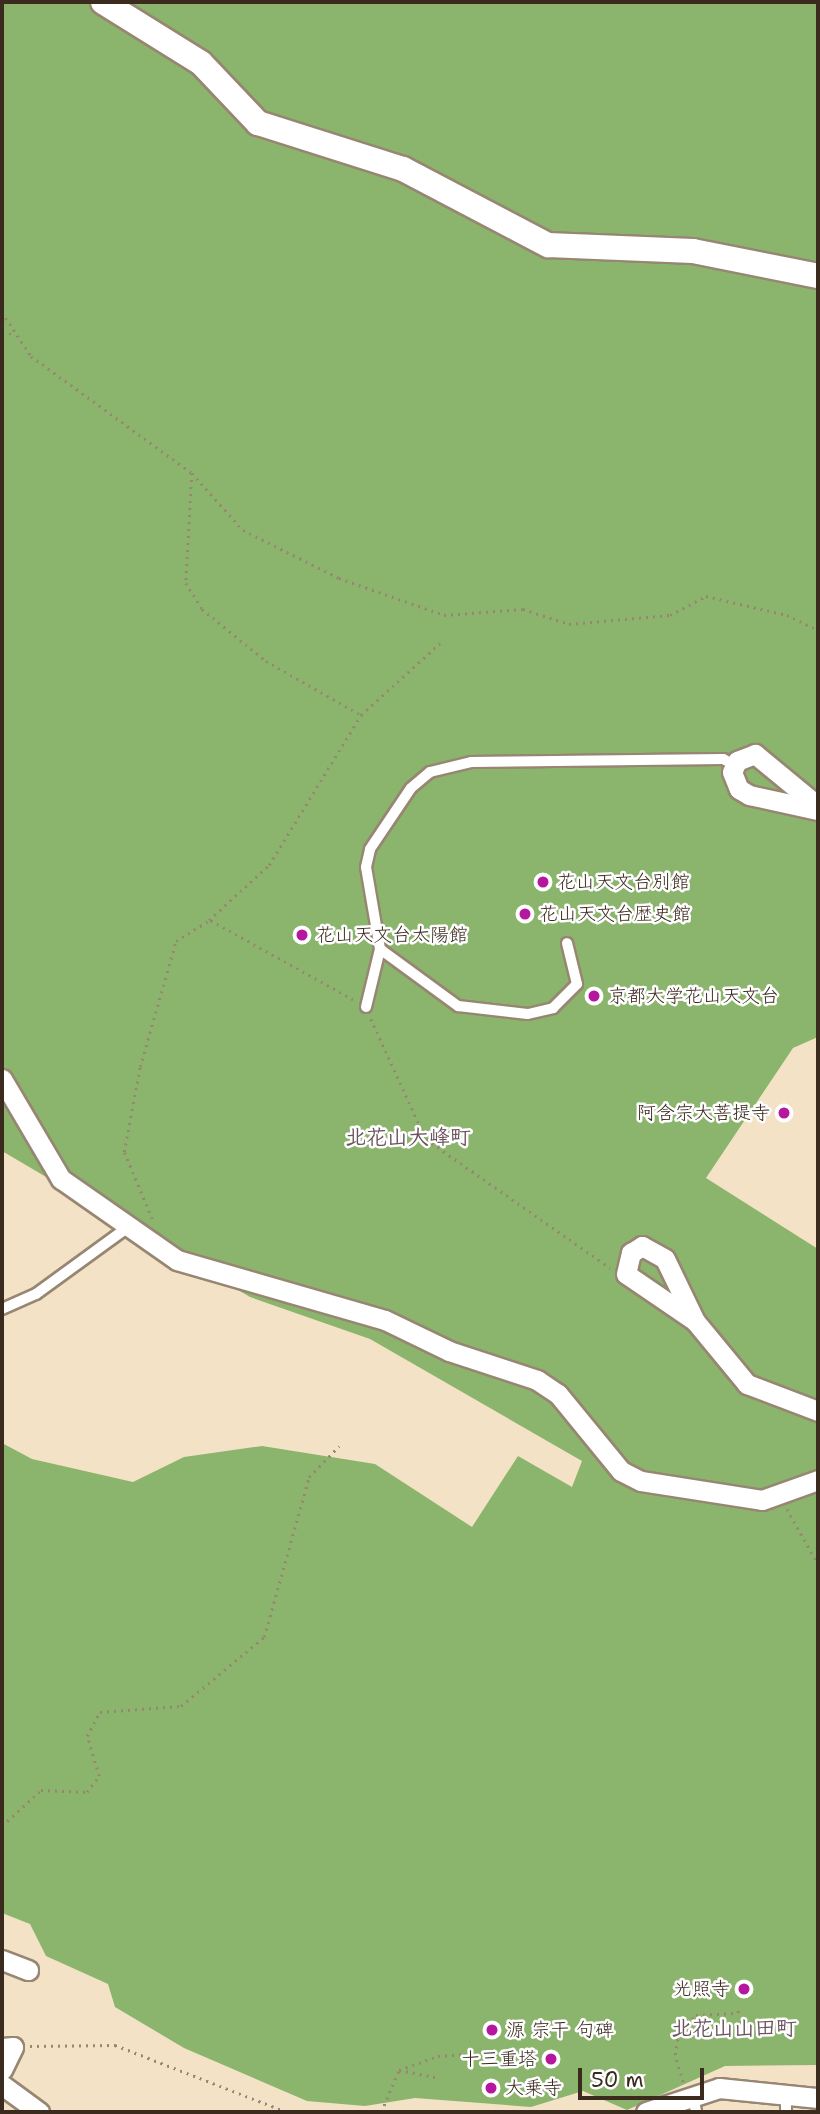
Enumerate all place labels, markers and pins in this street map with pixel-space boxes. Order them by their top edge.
place label: 花山天文台別館 [557,871,690,893]
marker: 花山天文台別館 [535,874,551,890]
place label: 花山天文台歴史館 [539,903,691,925]
marker: 花山天文台歴史館 [517,906,533,922]
place label: 花山天文台太陽館 [316,924,468,946]
marker: 花山天文台太陽館 [294,927,310,943]
place label: 京都大学花山天文台 [608,985,779,1007]
marker: 京都大学花山天文台 [586,988,602,1004]
place label: 阿含宗大菩提寺 [637,1102,770,1124]
marker: 阿含宗大菩提寺 [776,1105,792,1121]
place label: 光照寺 [673,1978,730,2000]
marker: 光照寺 [736,1981,752,1997]
place label: 源 宗干 句碑 [506,2019,614,2041]
marker: 源 宗干 句碑 [484,2022,500,2038]
place label: 十三重塔 [461,2048,537,2070]
marker: 十三重塔 [543,2051,559,2067]
place label: 大乗寺 [505,2077,562,2099]
marker: 大乗寺 [483,2080,499,2096]

